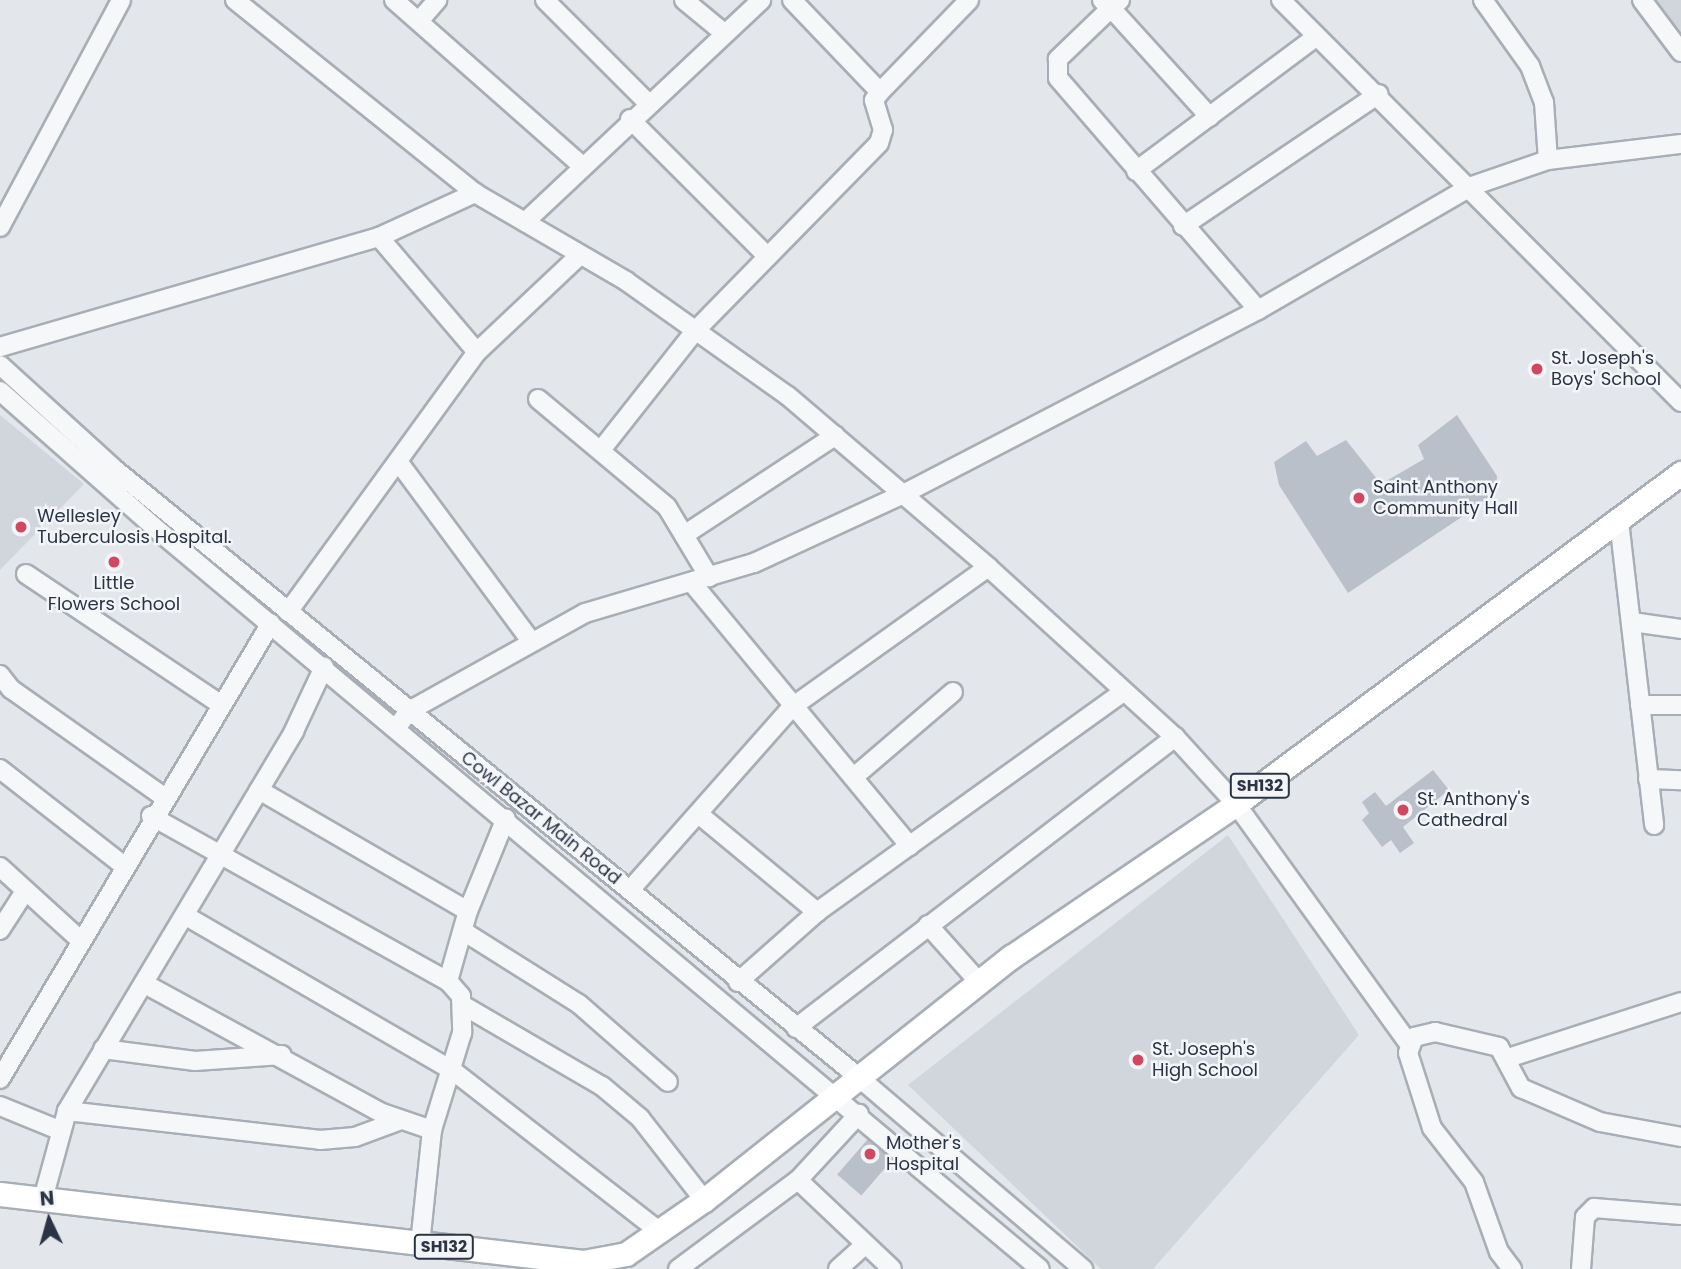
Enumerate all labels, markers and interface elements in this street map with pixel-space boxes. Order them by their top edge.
place label: St. Joseph's Boys' School [1551,348,1661,390]
marker: St. Joseph's Boys' School [1529,361,1545,377]
place label: Saint Anthony Community Hall [1373,477,1518,520]
marker: Saint Anthony Community Hall [1351,490,1367,506]
place label: Wellesley Tuberculosis Hospital. [37,506,232,548]
marker: Wellesley Tuberculosis Hospital. [11,517,31,537]
marker: Little Flowers School [106,554,122,570]
place label: Little Flowers School [48,573,180,616]
street label: Cowl Bazar Main Road [457,747,625,889]
road number: SH132 [1228,774,1292,799]
place label: St. Anthony's Cathedral [1417,789,1530,832]
marker: St. Anthony's Cathedral [1395,802,1411,818]
place label: St. Joseph's High School [1152,1039,1258,1082]
marker: St. Joseph's High School [1130,1052,1146,1068]
place label: Mother's Hospital [886,1133,961,1176]
marker: Mother's Hospital [860,1144,880,1164]
north arrow [14,1185,84,1255]
text: N [39,1185,55,1213]
road number: SH132 [412,1234,476,1260]

